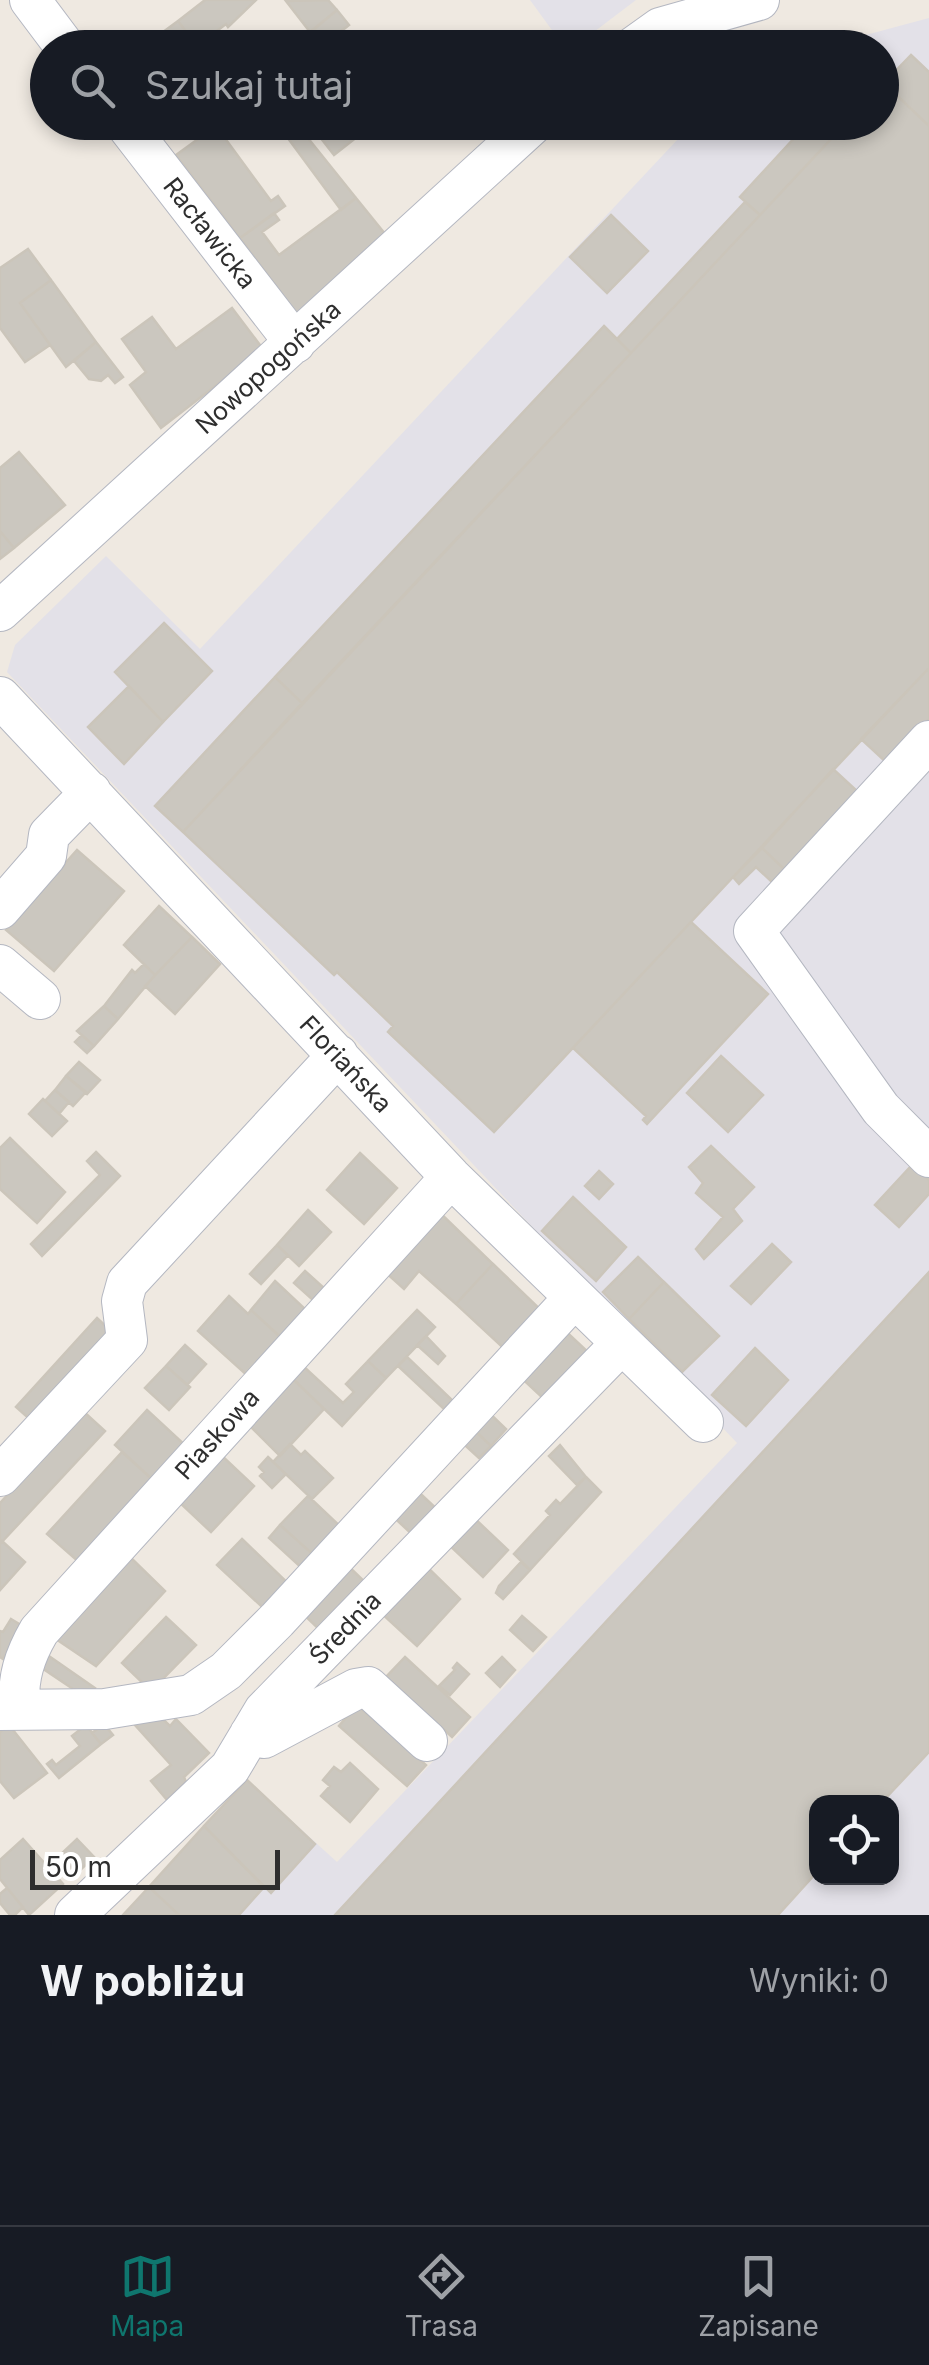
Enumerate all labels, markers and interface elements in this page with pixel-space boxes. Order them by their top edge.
search box [30,30,899,140]
icon: search [65,58,120,113]
text: Szukaj tutaj [145,62,353,108]
street label: Racławicka [157,171,263,295]
street label: Nowopogońska [189,294,347,440]
street label: Floriańska [294,1009,398,1119]
street label: Piaskowa [169,1383,265,1485]
street label: Średnia [302,1585,387,1671]
map controls [809,1795,899,1885]
button: locate [809,1795,899,1885]
scale bar [30,1845,280,1890]
text: 50 m [45,1850,112,1884]
text: W pobliżu [40,1955,245,2006]
text: Wyniki: 0 [749,1961,889,2000]
tab: Mapa [110,2249,184,2343]
tab: Trasa [405,2249,478,2343]
tab: Zapisane [698,2249,819,2343]

